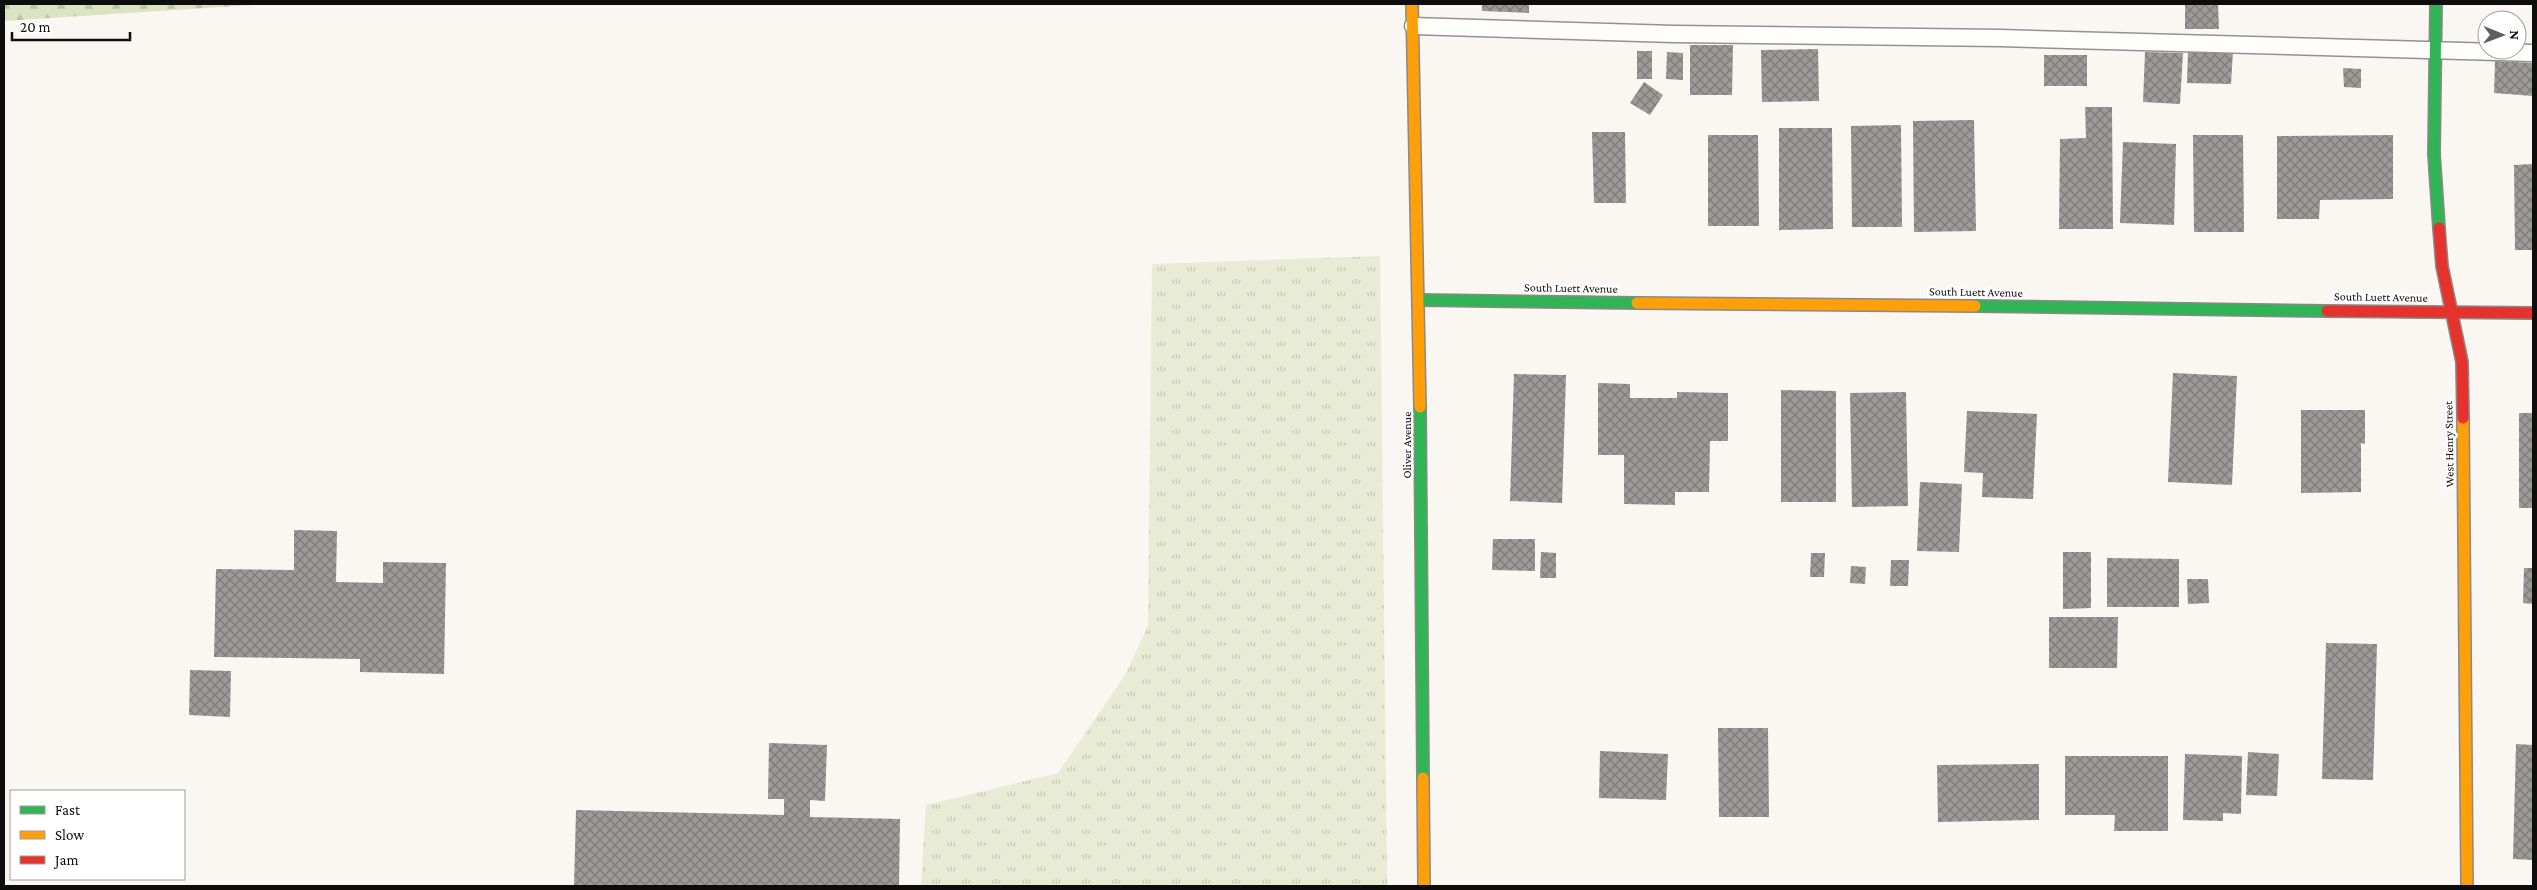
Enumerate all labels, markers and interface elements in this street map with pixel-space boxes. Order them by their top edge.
scale bar [12,10,130,42]
north arrow [2477,10,2527,60]
text: 20 m [20,19,51,35]
text: N [2507,30,2523,41]
street label: South Luett Avenue [1524,280,1618,296]
street label: South Luett Avenue [1929,284,2023,300]
street label: South Luett Avenue [2334,289,2428,305]
street label: West Henry Street [2441,400,2457,487]
street label: Oliver Avenue [1400,412,1414,478]
legend [10,790,185,880]
text: Fast [55,802,81,818]
text: Slow [55,827,85,843]
text: Jam [53,852,78,869]

